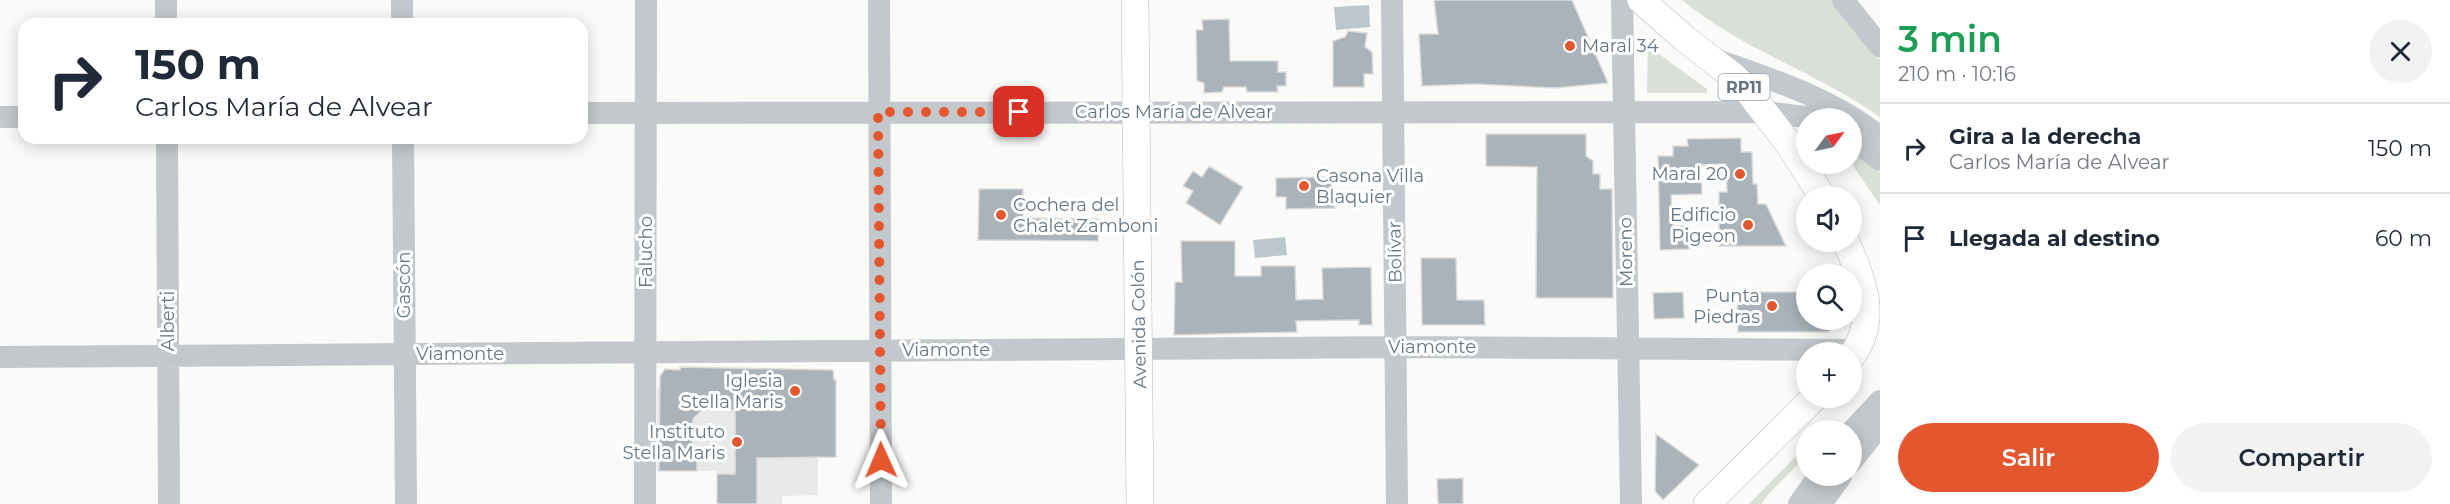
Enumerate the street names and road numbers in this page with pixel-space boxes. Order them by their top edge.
road number: RP11 [1718,74,1770,100]
street label: Carlos María de Alvear [1075,101,1273,123]
street label: Falucho [635,216,657,288]
street label: Moreno [1614,217,1638,287]
street label: Bolívar [1383,221,1407,283]
street label: Gascón [393,252,415,318]
street label: Avenida Colón [1127,259,1151,389]
street label: Alberti [157,291,179,351]
street label: Viamonte [1388,336,1476,358]
street label: Viamonte [902,339,990,361]
street label: Viamonte [416,343,504,365]

